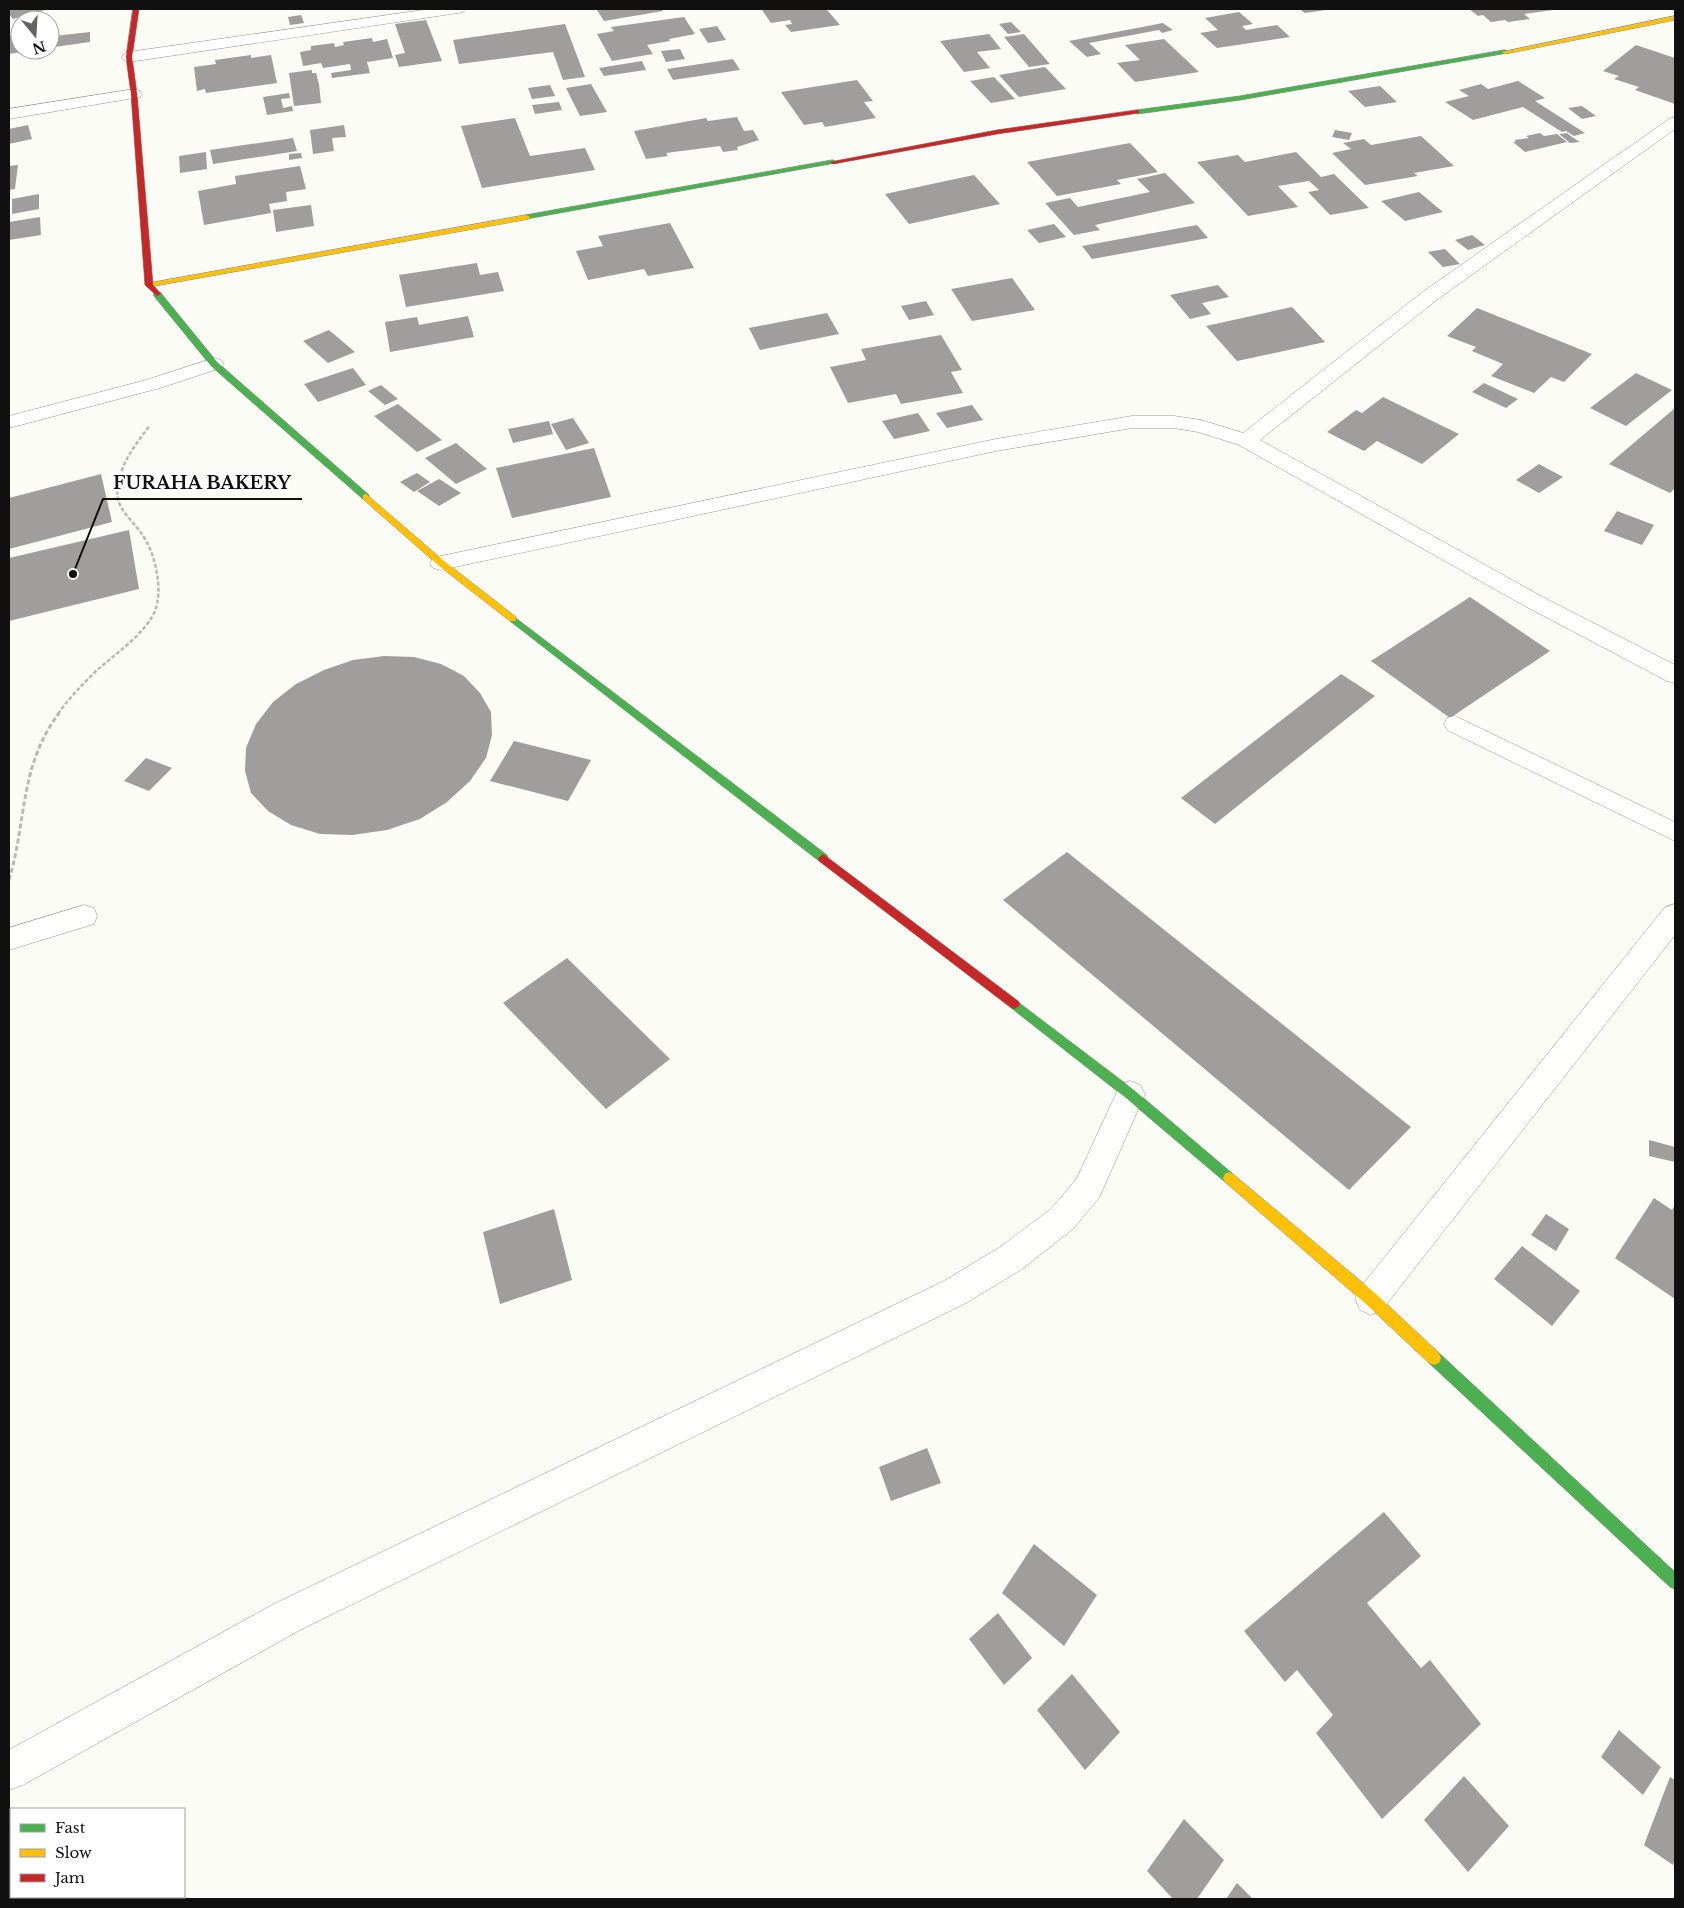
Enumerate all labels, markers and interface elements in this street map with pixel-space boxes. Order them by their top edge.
north arrow [10,10,60,60]
text: N [30,37,48,58]
callout: FURAHA BAKERY [103,466,302,499]
text: FURAHA BAKERY [113,472,292,494]
legend [10,1808,185,1898]
text: Fast [55,1818,86,1837]
text: Slow [55,1843,92,1862]
text: Jam [53,1868,85,1887]

